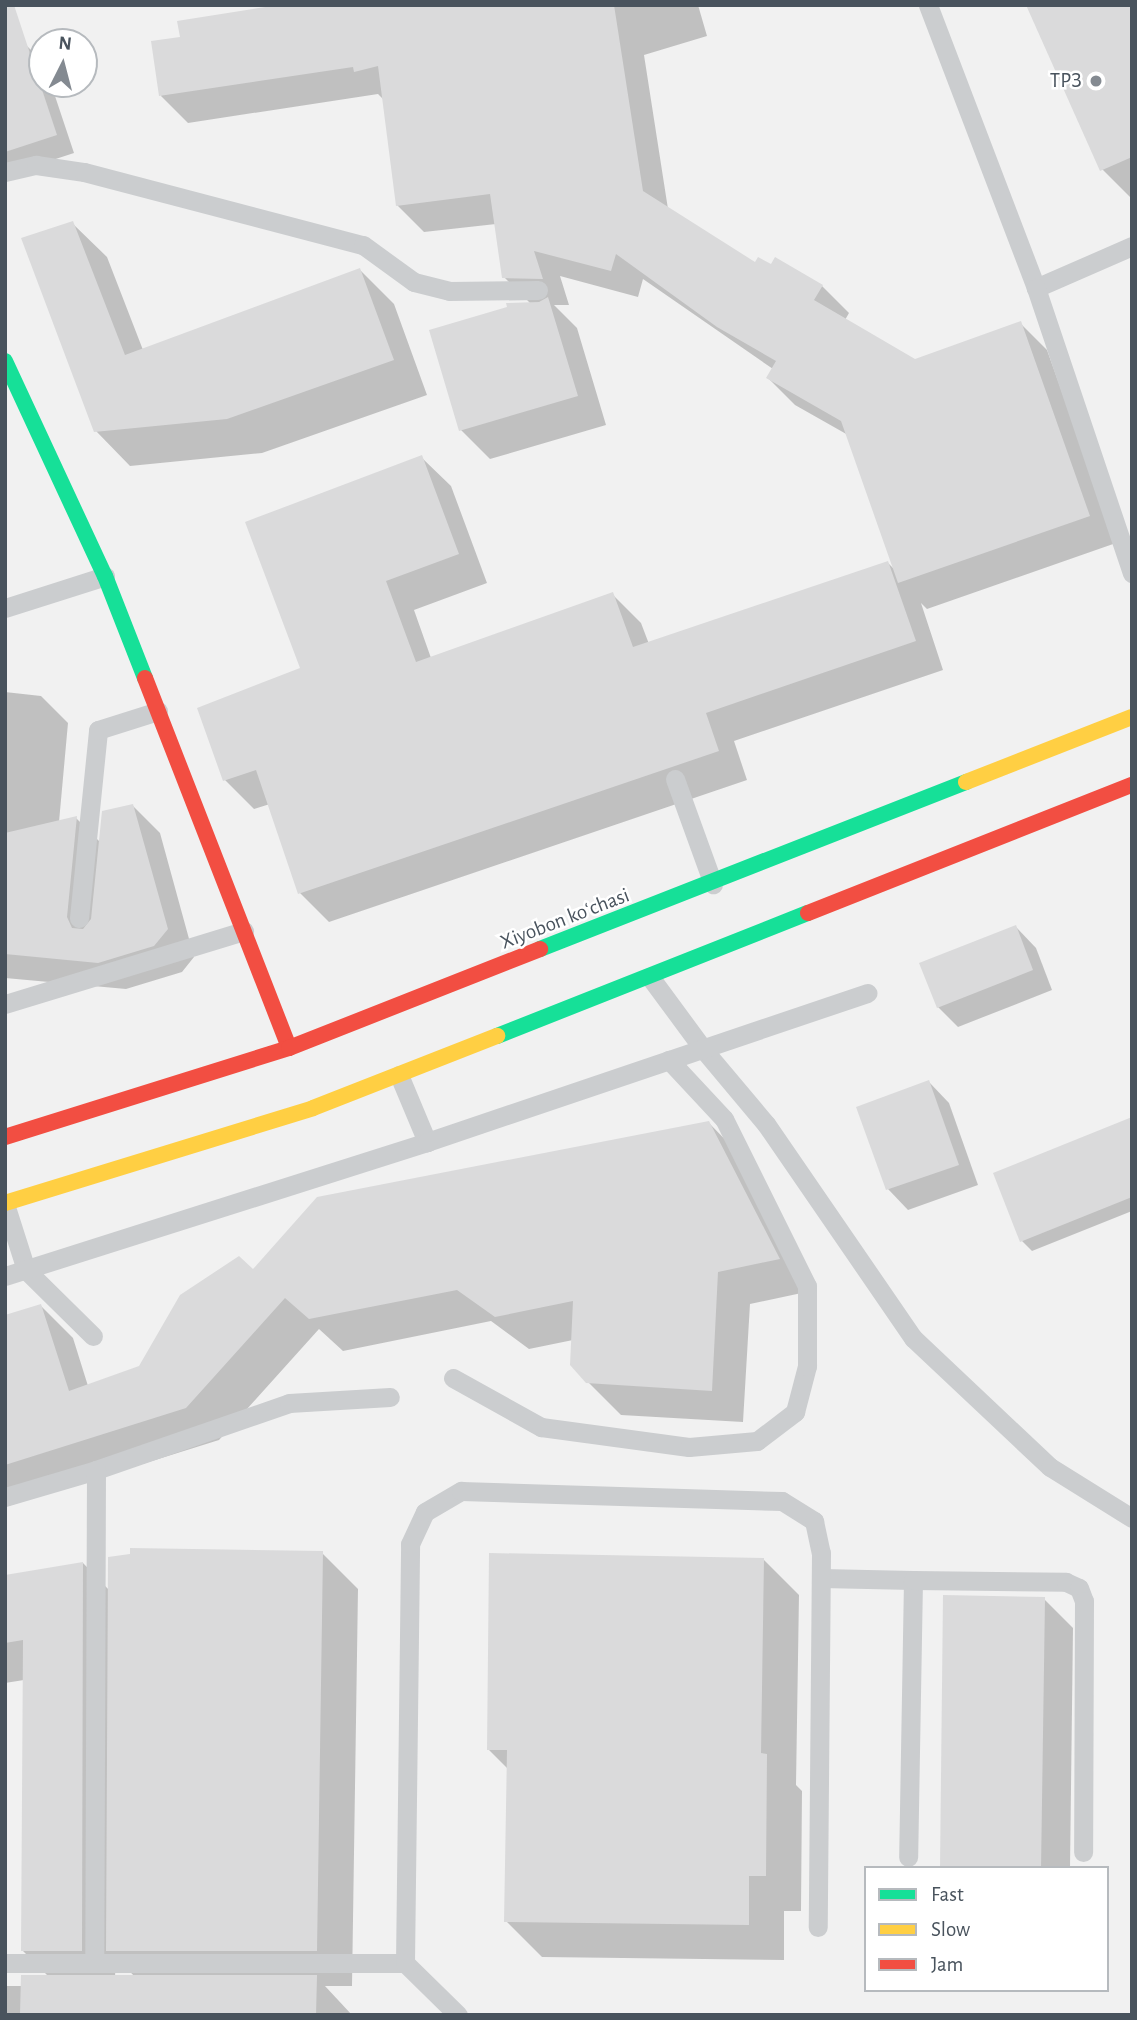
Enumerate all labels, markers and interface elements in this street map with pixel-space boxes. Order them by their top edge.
north arrow [28,28,98,98]
text: N [57,33,73,54]
place label: ТРЗ [1050,68,1082,94]
marker: ТРЗ [1088,73,1104,89]
street label: Xiyobon koʻchasi [497,883,633,955]
legend [864,1866,1109,1992]
text: Fast [931,1884,964,1905]
text: Slow [931,1919,970,1940]
text: Jam [931,1954,963,1975]

